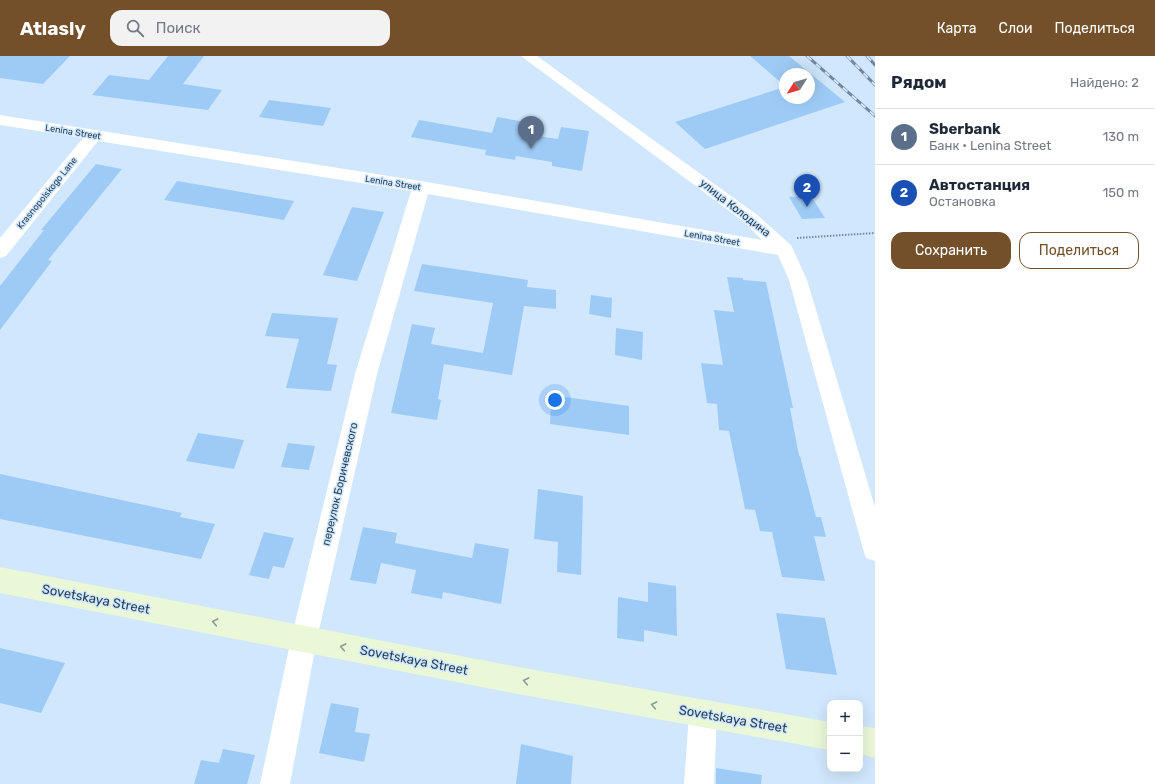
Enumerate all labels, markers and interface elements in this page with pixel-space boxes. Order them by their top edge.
search box [110,10,390,46]
text: Atlasly [20,17,86,40]
icon: search [124,17,146,39]
text: Поиск [156,19,201,37]
text: Карта [937,20,977,37]
text: Слои [999,20,1033,37]
text: Поделиться [1055,20,1135,37]
north arrow [779,68,815,104]
text: Рядом [891,72,947,92]
text: Найдено: 2 [1070,75,1139,90]
pin: 1 [518,116,544,149]
text: Sberbank [929,120,1001,138]
street label: Lenina Street [44,123,102,141]
text: 1 [901,129,907,144]
text: 130 m [1103,129,1139,144]
text: Банк · Lenina Street [929,138,1051,153]
street label: Krasnopolskogo Lane [15,155,79,231]
street label: Lenina Street [364,174,422,192]
pin: 2 [794,174,820,207]
street label: улица Колодина [697,176,773,240]
text: Автостанция [929,176,1030,194]
text: 2 [900,185,908,200]
text: 150 m [1103,185,1139,200]
text: Остановка [929,194,996,209]
street label: Lenina Street [683,228,741,248]
button: Сохранить [891,232,1011,269]
button: Поделиться [1019,232,1139,269]
your location [545,390,565,410]
street label: переулок Боричевского [319,421,361,547]
street label: Sovetskaya Street [41,581,151,617]
one-way arrow [212,618,219,627]
street label: Sovetskaya Street [359,642,469,678]
one-way arrow [340,643,346,652]
one-way arrow [523,678,529,686]
map controls [827,700,863,772]
button: + [827,700,863,736]
one-way arrow [650,702,657,710]
street label: Sovetskaya Street [678,702,788,736]
button: − [827,736,863,772]

